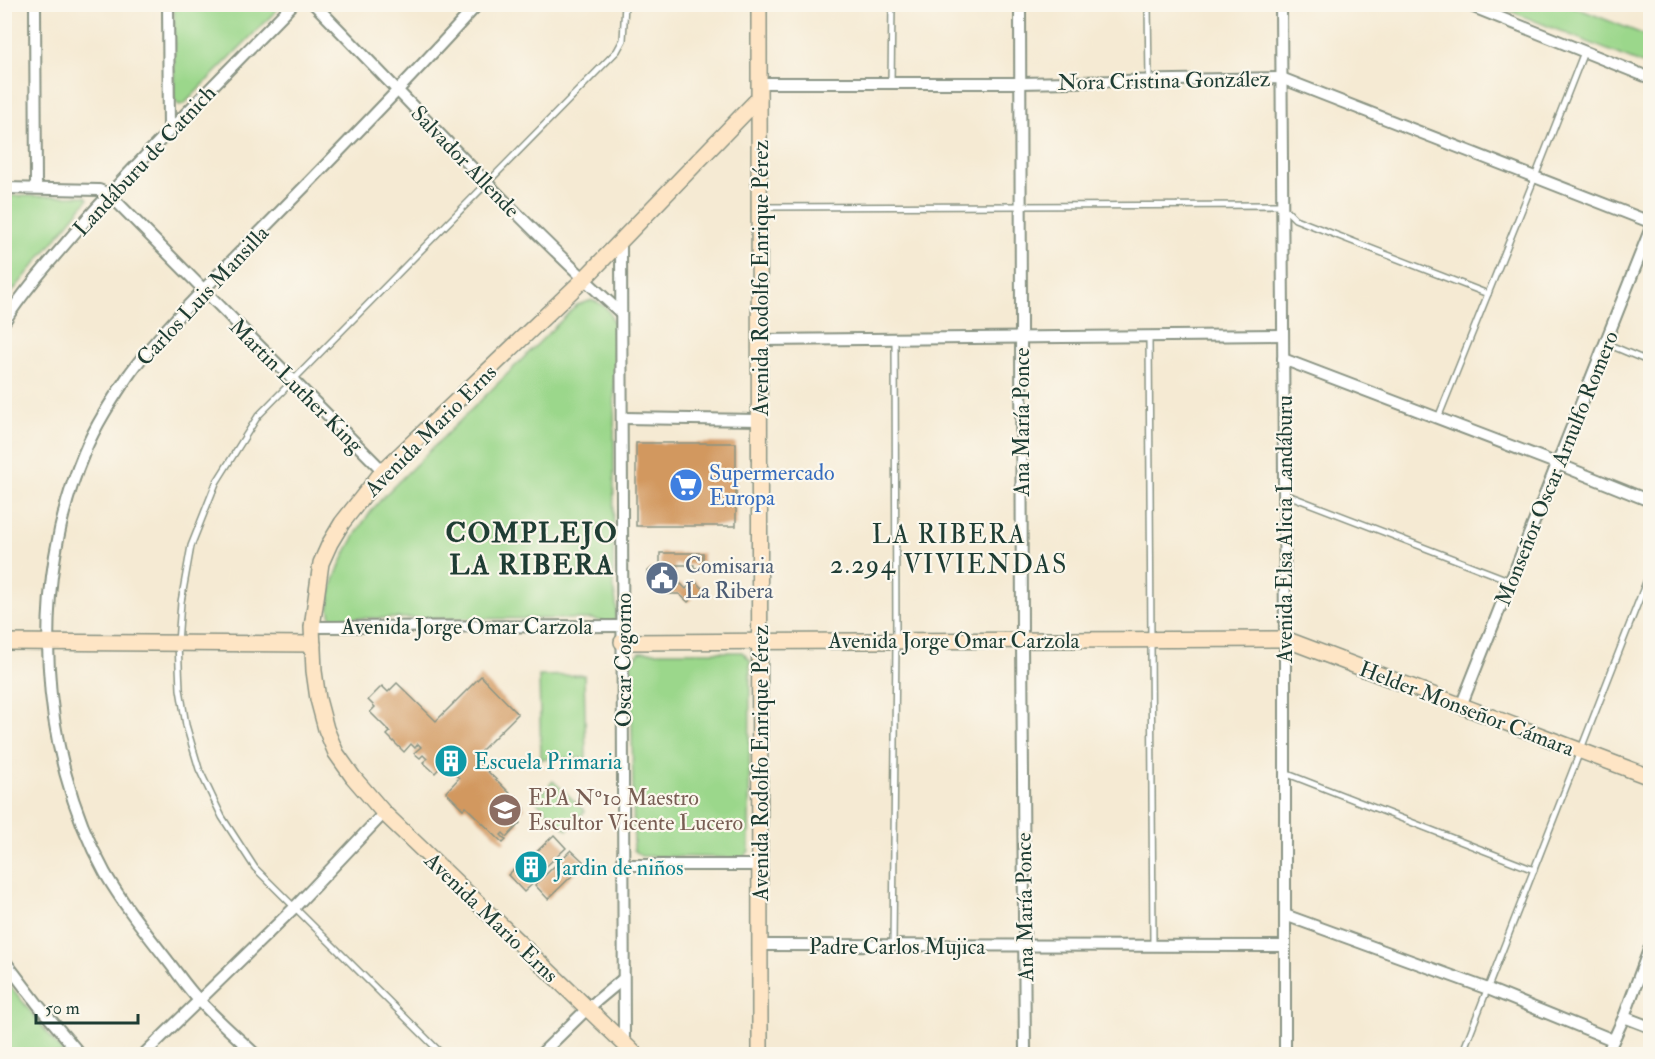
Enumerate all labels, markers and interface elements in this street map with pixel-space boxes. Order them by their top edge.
street label: Nora Cristina González [1057,65,1271,97]
street label: Landáburu de Catnich [67,79,222,242]
street label: Salvador Allende [405,100,526,224]
street label: Avenida Rodolfo Enrique Pérez [747,140,775,417]
street label: Carlos Luis Mansilla [130,219,276,372]
street label: Martin Luther King [223,313,370,460]
street label: Monseñor Oscar Arnulfo Romero [1489,327,1625,610]
street label: Ana María Ponce [1008,347,1036,498]
street label: Avenida Mario Erns [358,359,503,503]
street label: Avenida Elsa Alicia Landáburu [1271,395,1299,664]
place label: Supermercado Europa [709,459,835,513]
supermarket icon: Supermercado Europa [668,467,704,503]
district label: COMPLEJO LA RIBERA [446,516,618,583]
district label: LA RIBERA 2.294 VIVIENDAS [830,519,1068,581]
place label: Comisaria La Ribera [685,552,775,605]
public building icon: Comisaria La Ribera [644,560,680,596]
street label: Oscar Cogorno [610,593,638,727]
street label: Avenida Jorge Omar Carzola [340,613,594,641]
street label: Avenida Rodolfo Enrique Pérez [747,625,775,902]
street label: Avenida Jorge Omar Carzola [827,627,1081,655]
street label: Helder Monseñor Cámara [1355,655,1579,763]
building icon: Escuela Primaria [433,743,469,779]
place label: Escuela Primaria [474,748,623,776]
place label: EPA Nº10 Maestro Escultor Vicente Lucero [528,784,743,837]
school or university icon: EPA Nº10 Maestro Escultor Vicente Lucero [487,792,523,828]
street label: Ana María Ponce [1010,832,1040,983]
street label: Avenida Mario Erns [418,846,564,989]
building icon: Jardin de niños [513,849,549,885]
place label: Jardin de niños [553,854,683,882]
street label: Padre Carlos Mujica [809,933,986,961]
scale bar [36,987,138,1025]
text: 50 m [45,997,80,1020]

